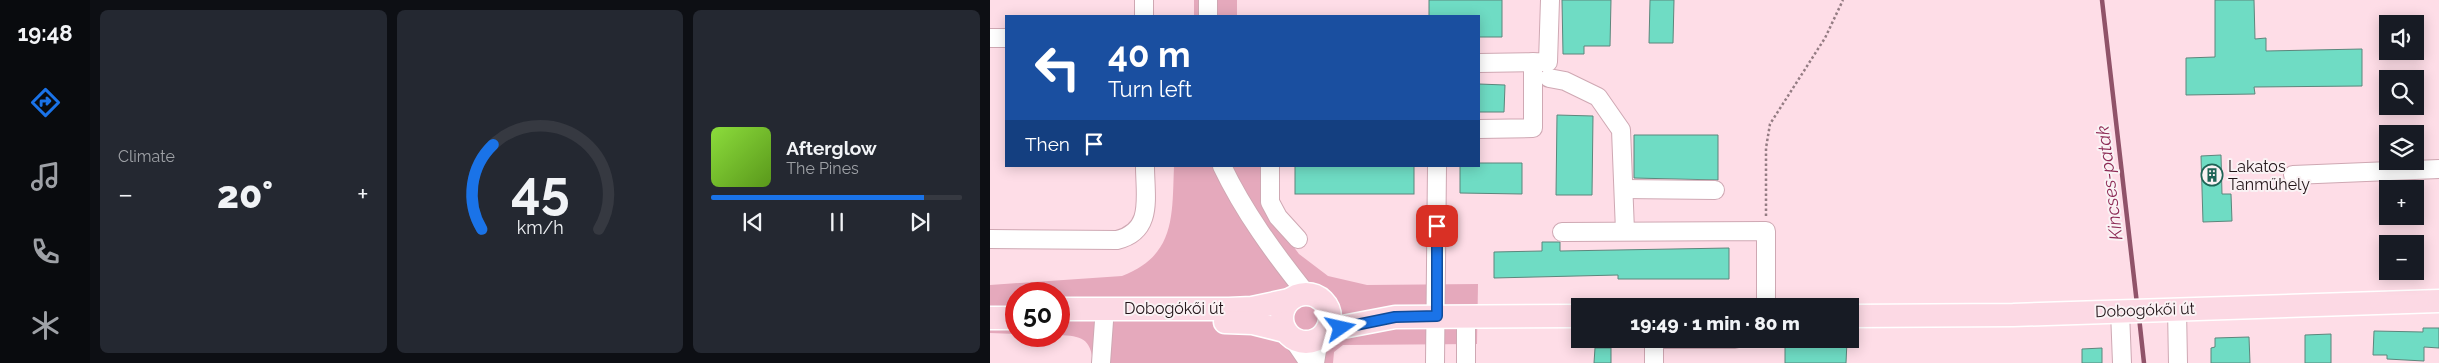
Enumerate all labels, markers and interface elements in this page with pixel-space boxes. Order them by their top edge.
map controls [2379,15,2424,280]
button: sound [2379,15,2424,60]
text: 19:48 [17,20,73,46]
text: 40 m [1108,34,1190,75]
icon: left [1025,35,1090,100]
button: search [2379,70,2424,115]
text: Turn left [1108,76,1192,102]
icon: directions [28,85,63,120]
water label: Kincses-patak [2091,124,2126,242]
button: layers [2379,125,2424,170]
icon: arrive [1080,130,1108,158]
text: Then [1025,133,1070,155]
text: Afterglow [786,137,877,159]
text: Climate [118,147,175,166]
place label: Lakatos Tanműhely [2228,157,2310,194]
icon: music [28,159,63,194]
text: 45 [511,159,569,220]
text: The Pines [786,159,859,178]
building icon: Lakatos Tanműhely [2200,163,2224,187]
text: 20° [217,172,273,217]
text: − [118,178,133,211]
text: + [357,178,369,211]
button: + [2379,180,2424,225]
pin [1416,205,1458,247]
icon: previous [739,208,767,236]
icon: pause [823,208,851,236]
icon: next [906,208,934,236]
icon: arrive [1423,212,1451,240]
text: km/h [516,217,564,238]
icon: phone [28,234,63,269]
button: − [2379,235,2424,280]
speed limit sign: 50 [1005,282,1070,347]
street label: Dobogókői út [1124,299,1225,318]
street label: Dobogókői út [2095,299,2196,321]
position arrow [1314,301,1366,353]
icon: climate [28,308,63,343]
text: 19:49 · 1 min · 80 m [1630,312,1800,334]

